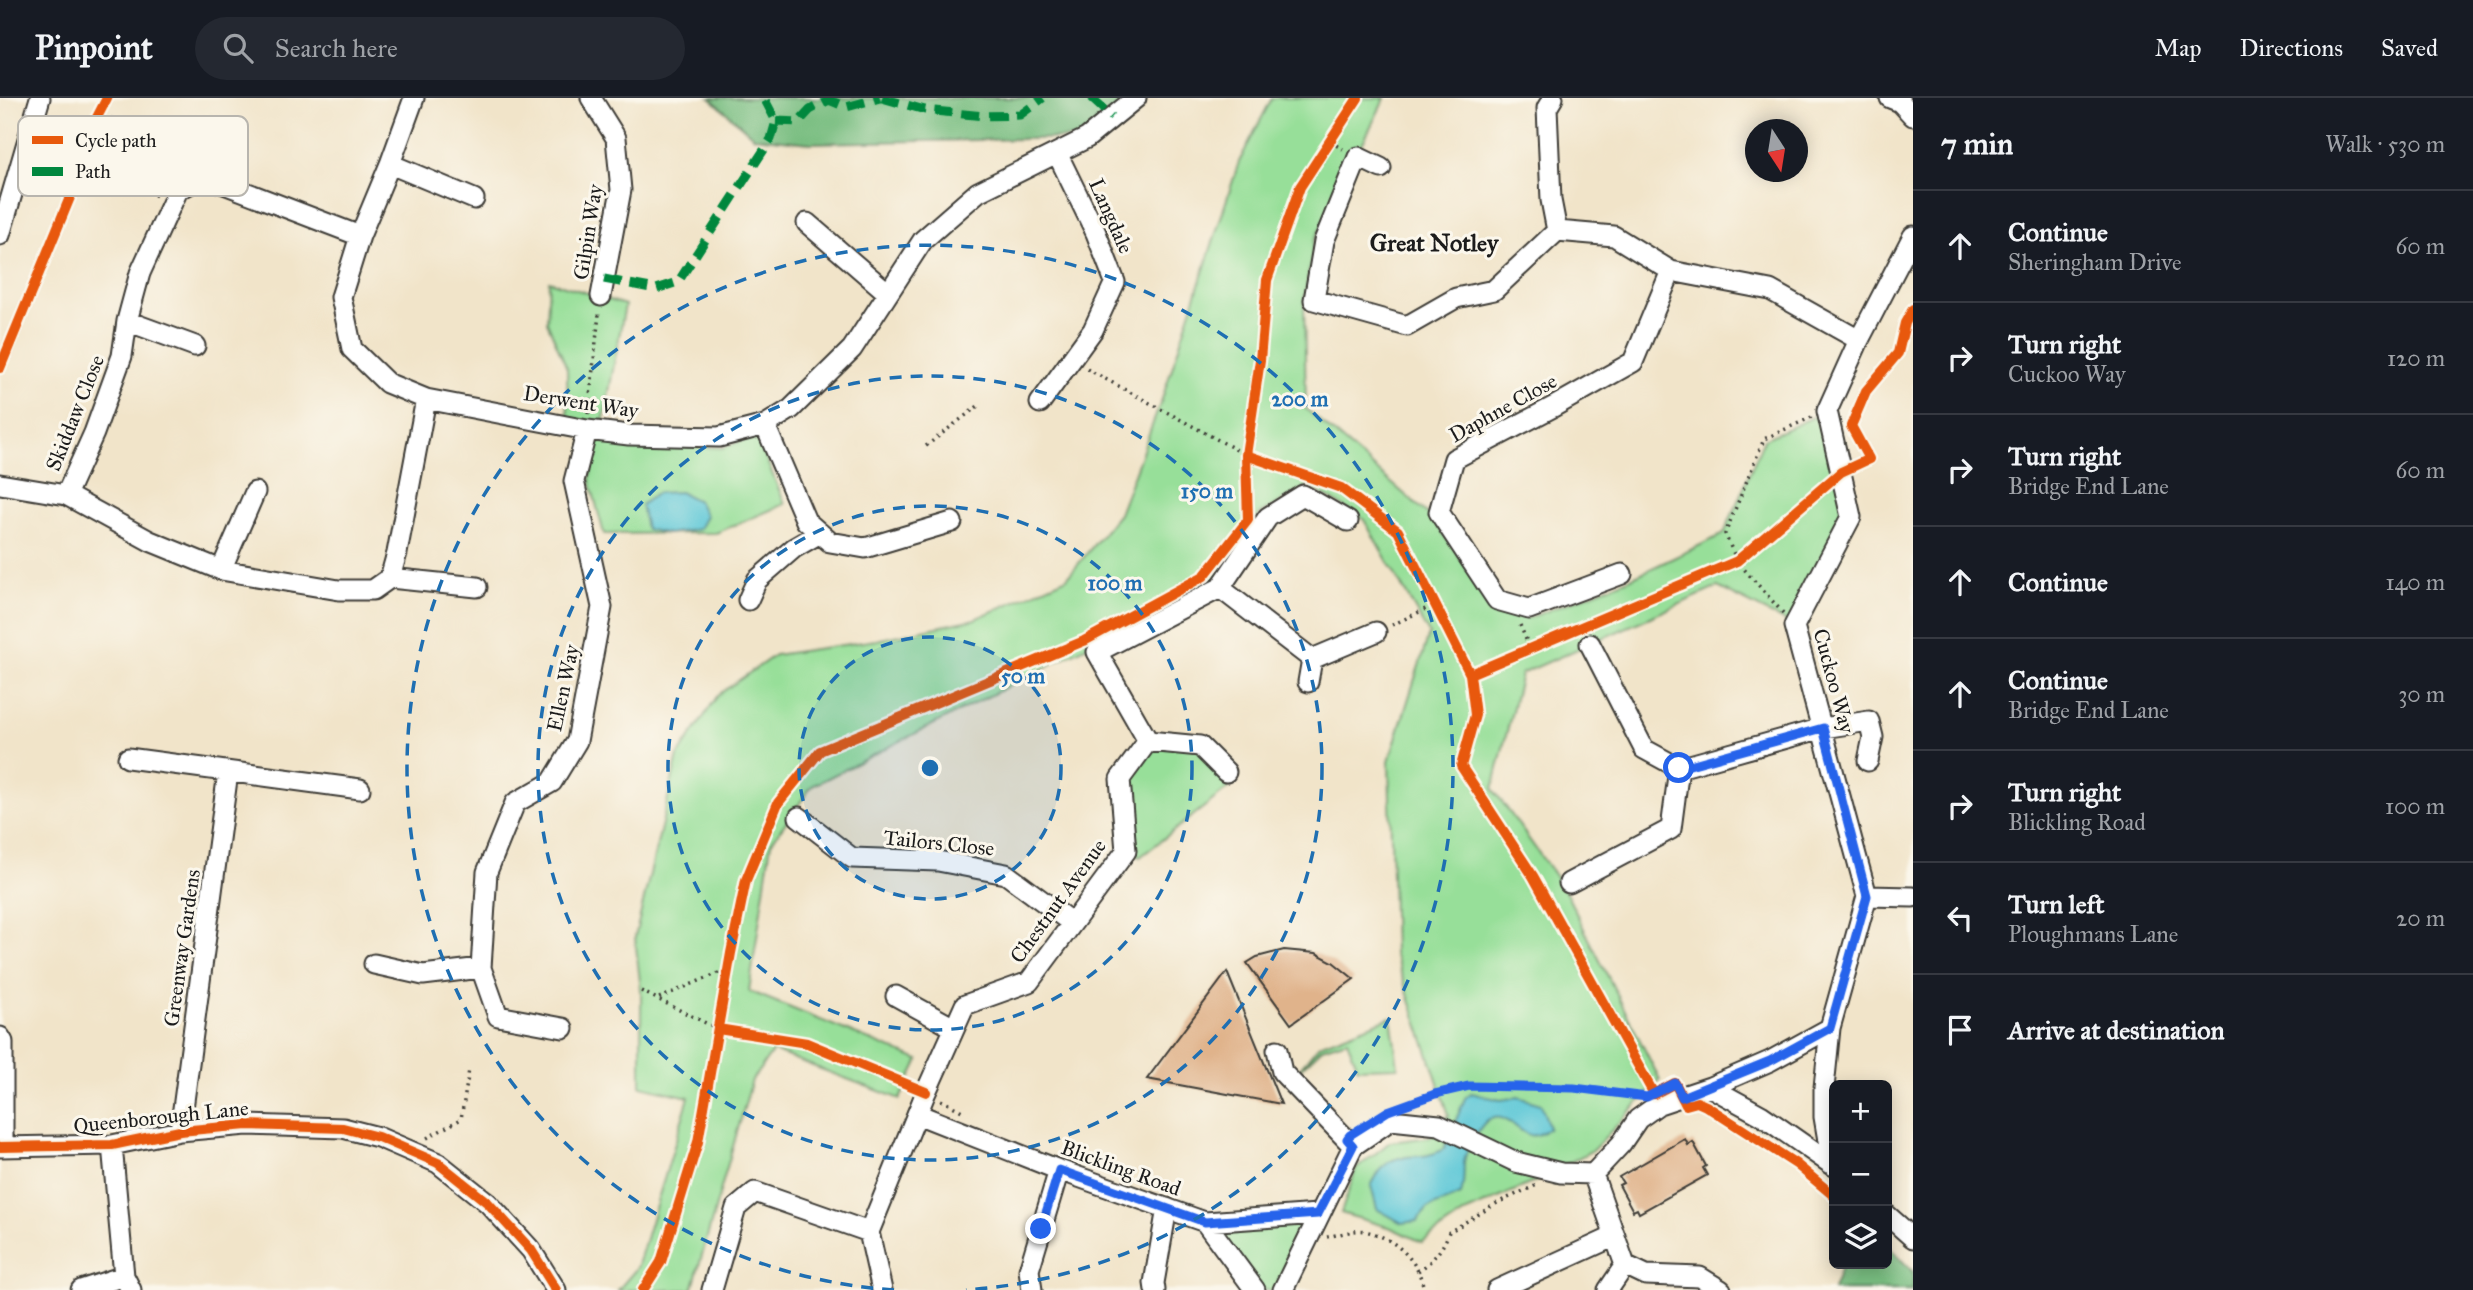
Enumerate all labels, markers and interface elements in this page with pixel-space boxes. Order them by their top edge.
search box [195,17,685,80]
text: Pinpoint [35,28,153,68]
icon: search [219,29,257,67]
text: Search here [275,32,398,64]
text: Map [2155,33,2202,63]
text: Directions [2240,33,2343,63]
text: Saved [2381,33,2438,63]
legend [18,116,248,196]
north arrow [1745,119,1808,182]
text: 7 min [1941,126,2013,162]
text: Cycle path [75,129,157,152]
text: Walk · 530 m [2325,130,2445,158]
text: Path [75,160,111,183]
street label: Langdale [1083,174,1139,258]
street label: Gilpin Way [568,181,609,282]
text: Continue [2008,216,2108,248]
icon: ahead [1941,227,1979,265]
district label: Great Notley [1370,228,1500,258]
text: 60 m [2396,232,2445,260]
text: Sheringham Drive [2008,248,2182,276]
text: Turn right [2008,328,2121,360]
icon: right [1941,339,1979,377]
text: 120 m [2387,344,2445,372]
street label: Skiddaw Close [40,351,110,475]
text: Cuckoo Way [2008,360,2126,388]
street label: Daphne Close [1445,368,1562,448]
street label: Derwent Way [522,380,642,424]
text: 200 m [1272,386,1329,412]
text: Turn right [2008,440,2121,472]
icon: right [1941,451,1979,489]
text: 60 m [2396,456,2445,484]
text: Bridge End Lane [2008,472,2169,500]
text: 150 m [1181,478,1233,504]
icon: ahead [1941,563,1979,601]
text: Continue [2008,566,2108,598]
text: 140 m [2385,568,2445,596]
text: 100 m [1088,570,1143,596]
street label: Cuckoo Way [1808,626,1861,737]
street label: Ellen Way [541,641,585,734]
text: 50 m [1001,663,1045,689]
text: Continue [2008,664,2108,696]
icon: ahead [1941,675,1979,713]
text: 30 m [2398,680,2445,708]
text: Bridge End Lane [2008,696,2169,724]
route start [1663,752,1694,783]
centre of rings [918,756,942,780]
text: Turn right [2008,776,2121,808]
icon: right [1941,787,1979,825]
text: 100 m [2385,792,2445,820]
text: Blickling Road [2008,808,2146,836]
street label: Tailors Close [882,824,996,862]
street label: Chestnut Avenue [1004,834,1112,968]
street label: Greenway Gardens [158,868,206,1028]
text: Turn left [2008,888,2104,920]
icon: left [1941,899,1979,937]
text: 20 m [2396,904,2445,932]
text: Ploughmans Lane [2008,920,2178,948]
icon: arrive [1941,1011,1979,1049]
text: Arrive at destination [2008,1014,2225,1046]
map controls [1829,1080,1892,1269]
button: + [1829,1080,1892,1143]
street label: Queenborough Lane [72,1095,250,1139]
street label: Blickling Road [1057,1134,1185,1202]
button: − [1829,1143,1892,1206]
button: layers [1829,1206,1892,1269]
route end [1025,1213,1056,1244]

